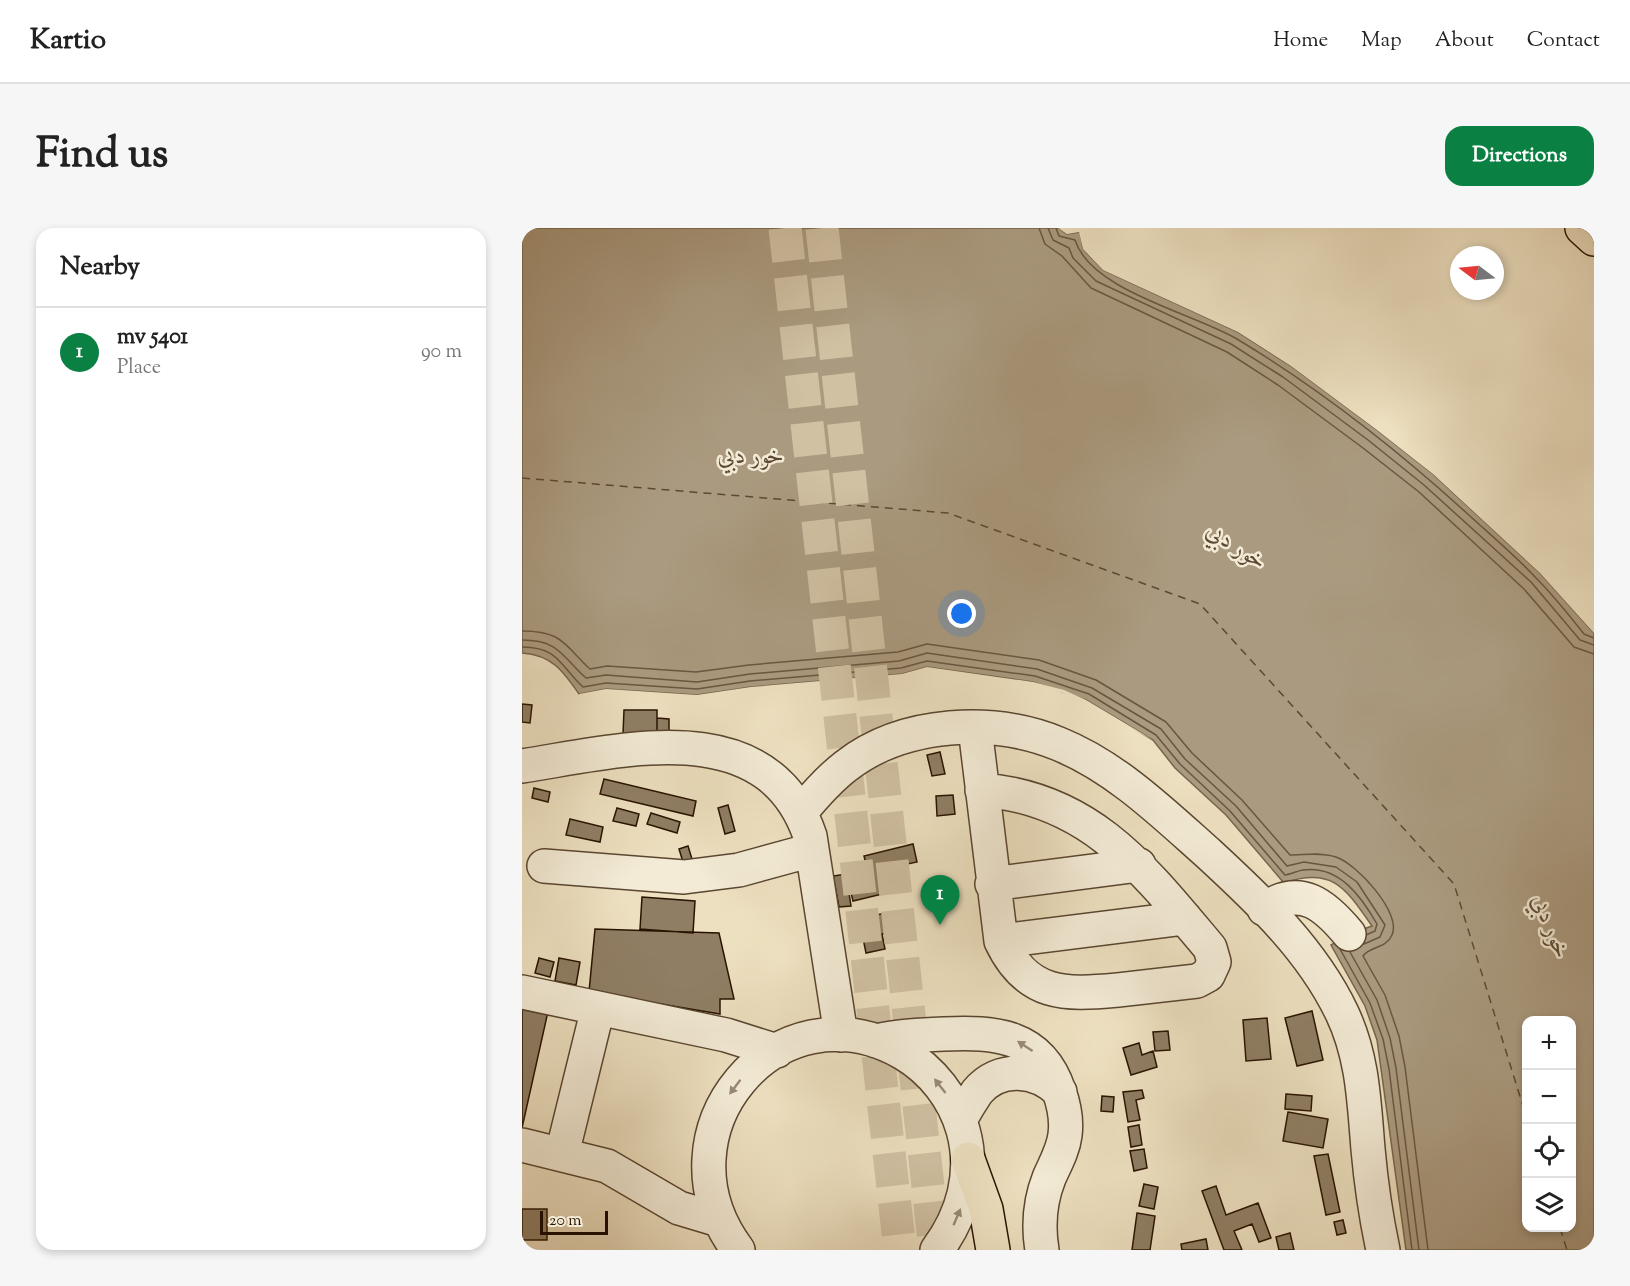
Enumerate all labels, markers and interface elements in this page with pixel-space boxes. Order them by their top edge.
text: Kartio [30,21,106,61]
text: Home [1273,26,1328,56]
text: Map [1361,26,1402,56]
text: About [1435,26,1494,56]
text: Contact [1527,26,1600,56]
text: Find us [36,126,168,186]
button: Directions [1445,126,1594,186]
north arrow [1450,246,1504,300]
text: Nearby [60,249,140,286]
text: mv 5401 [117,322,188,354]
text: 1 [76,338,83,367]
text: 90 m [421,338,462,367]
text: Place [117,354,161,383]
water label: خور دبي [717,440,785,474]
water label: خور دبي [1199,514,1273,580]
your location [947,599,976,628]
pin: 1 [920,876,960,925]
water label: خور دبي [1522,890,1578,964]
map controls [1522,1016,1576,1232]
button: + [1522,1016,1576,1070]
one-way arrow [1017,1041,1034,1052]
button: − [1522,1070,1576,1124]
one-way arrow [934,1078,946,1093]
one-way arrow [730,1080,742,1095]
button: locate [1522,1124,1576,1178]
button: layers [1522,1178,1576,1232]
one-way arrow [952,1207,962,1225]
scale bar [540,1208,608,1236]
text: 20 m [549,1210,582,1233]

